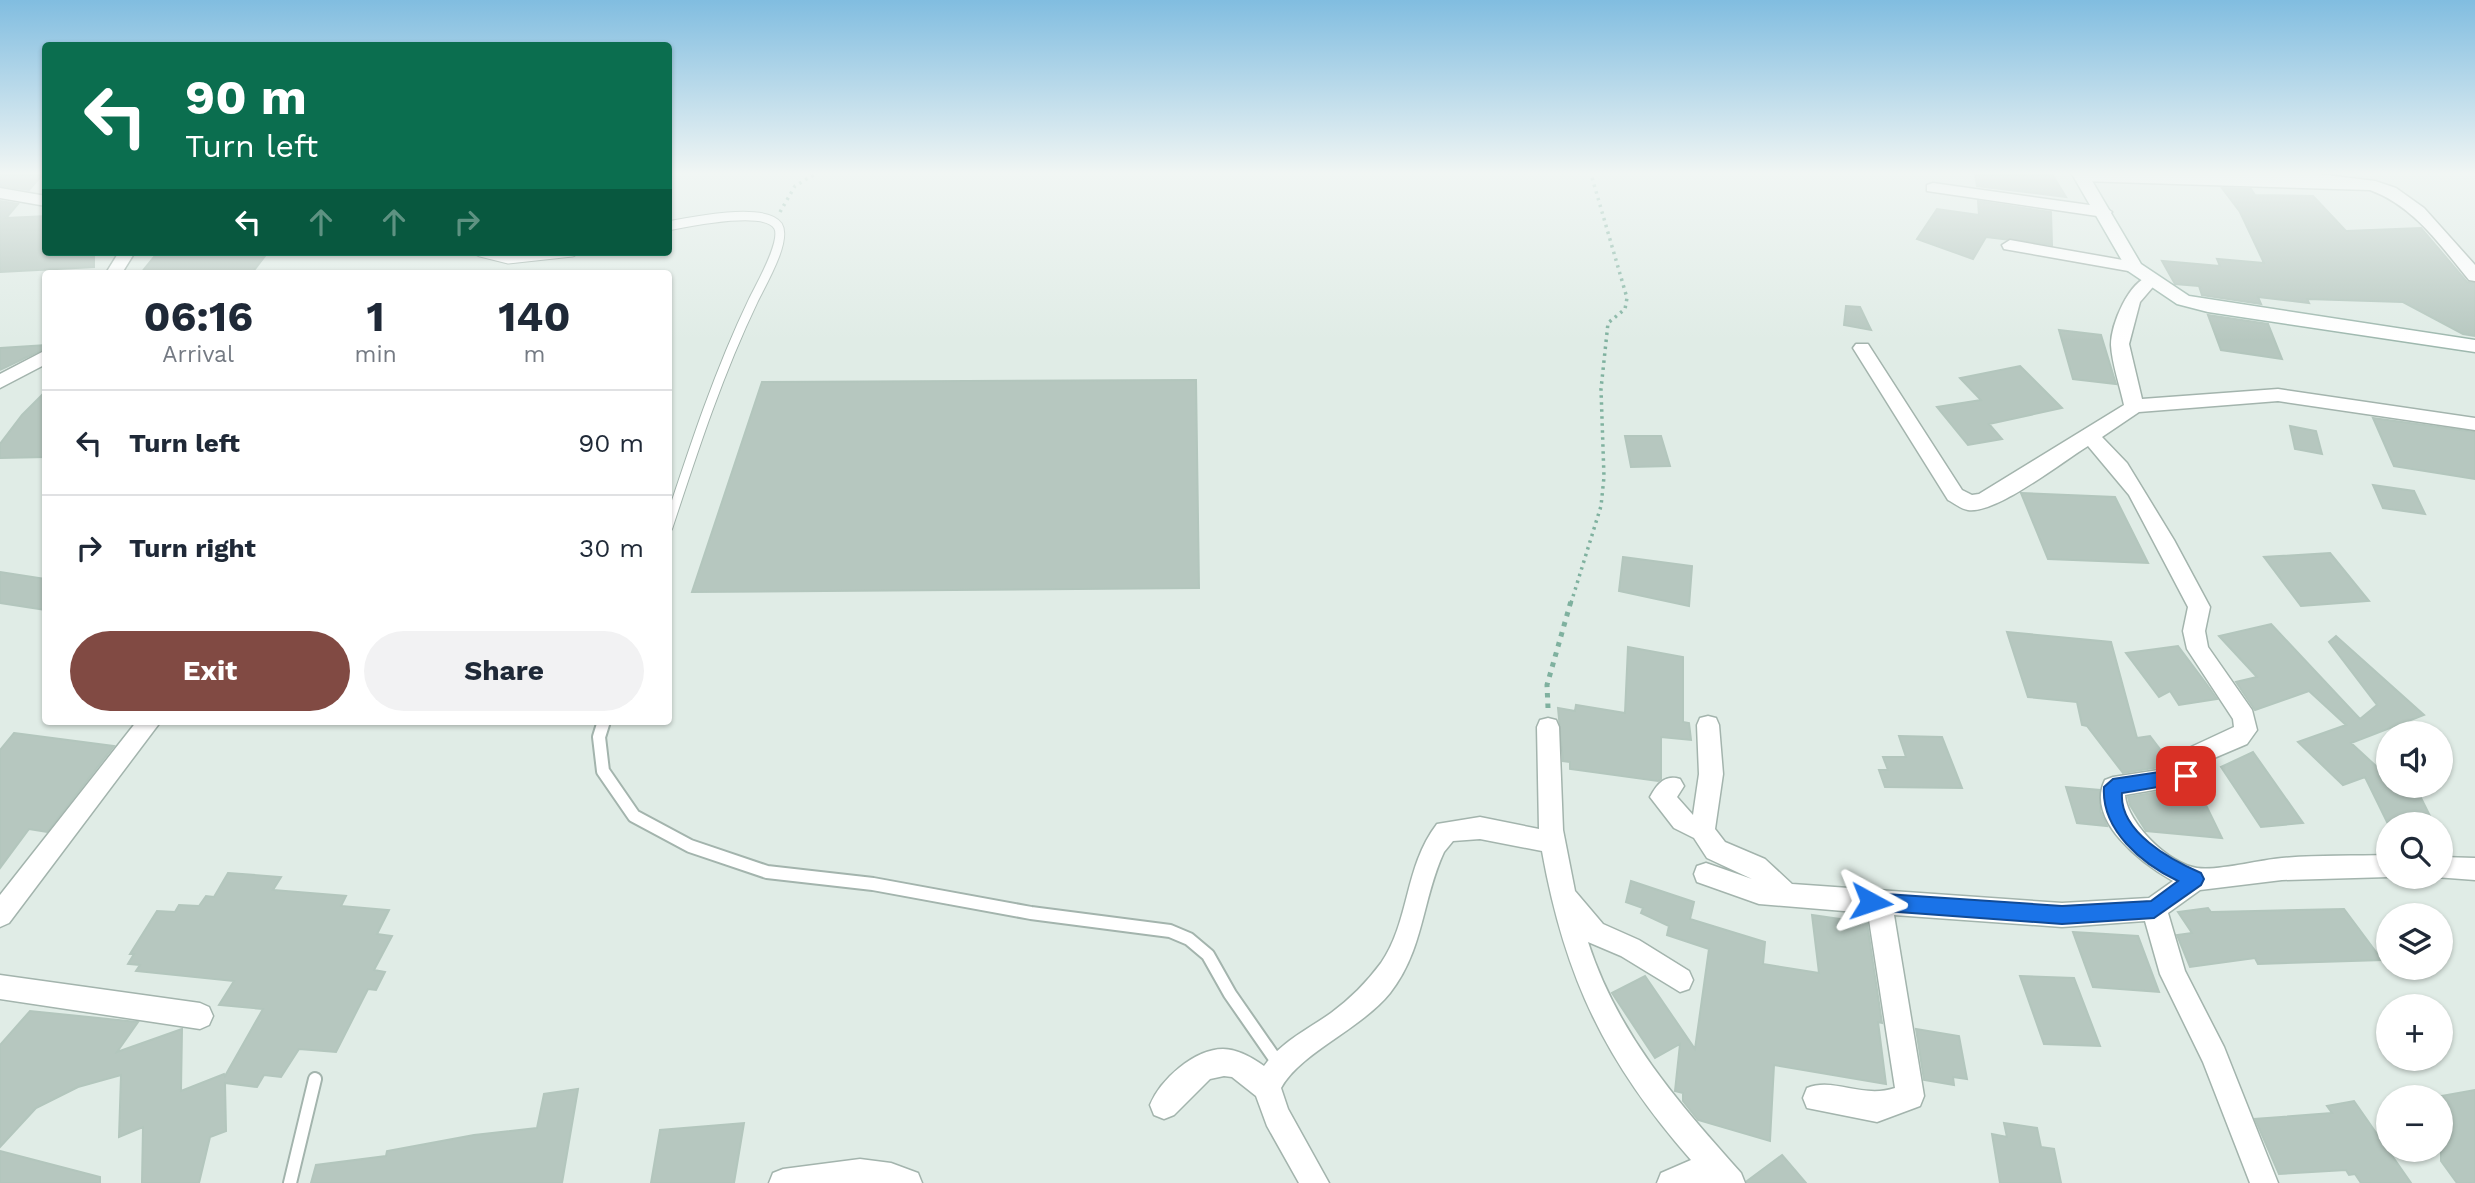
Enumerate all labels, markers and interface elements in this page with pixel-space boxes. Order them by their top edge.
text: 90 m [185,68,307,126]
icon: left [70,70,161,161]
text: Turn left [185,127,318,165]
icon: left [229,203,267,241]
icon: ahead [302,203,340,241]
icon: ahead [375,203,413,241]
icon: right [448,203,486,241]
text: 06:16 [143,292,253,341]
text: 1 [367,292,385,341]
text: 140 [498,292,571,341]
text: Arrival [162,341,234,368]
text: min [355,341,397,368]
text: m [523,341,545,368]
icon: left [70,424,108,462]
text: Turn left [129,428,240,458]
text: 90 m [578,428,644,458]
icon: right [70,529,108,567]
text: Turn right [129,533,256,563]
text: 30 m [579,533,644,563]
button: Exit [70,631,350,711]
button: Share [364,631,644,711]
map controls [2376,721,2453,1162]
button: sound [2376,721,2453,798]
pin [2156,746,2216,806]
icon: arrive [2167,757,2205,795]
button: search [2376,812,2453,889]
position arrow [1834,865,1908,939]
button: layers [2376,903,2453,980]
button: + [2376,994,2453,1071]
button: − [2376,1085,2453,1162]

